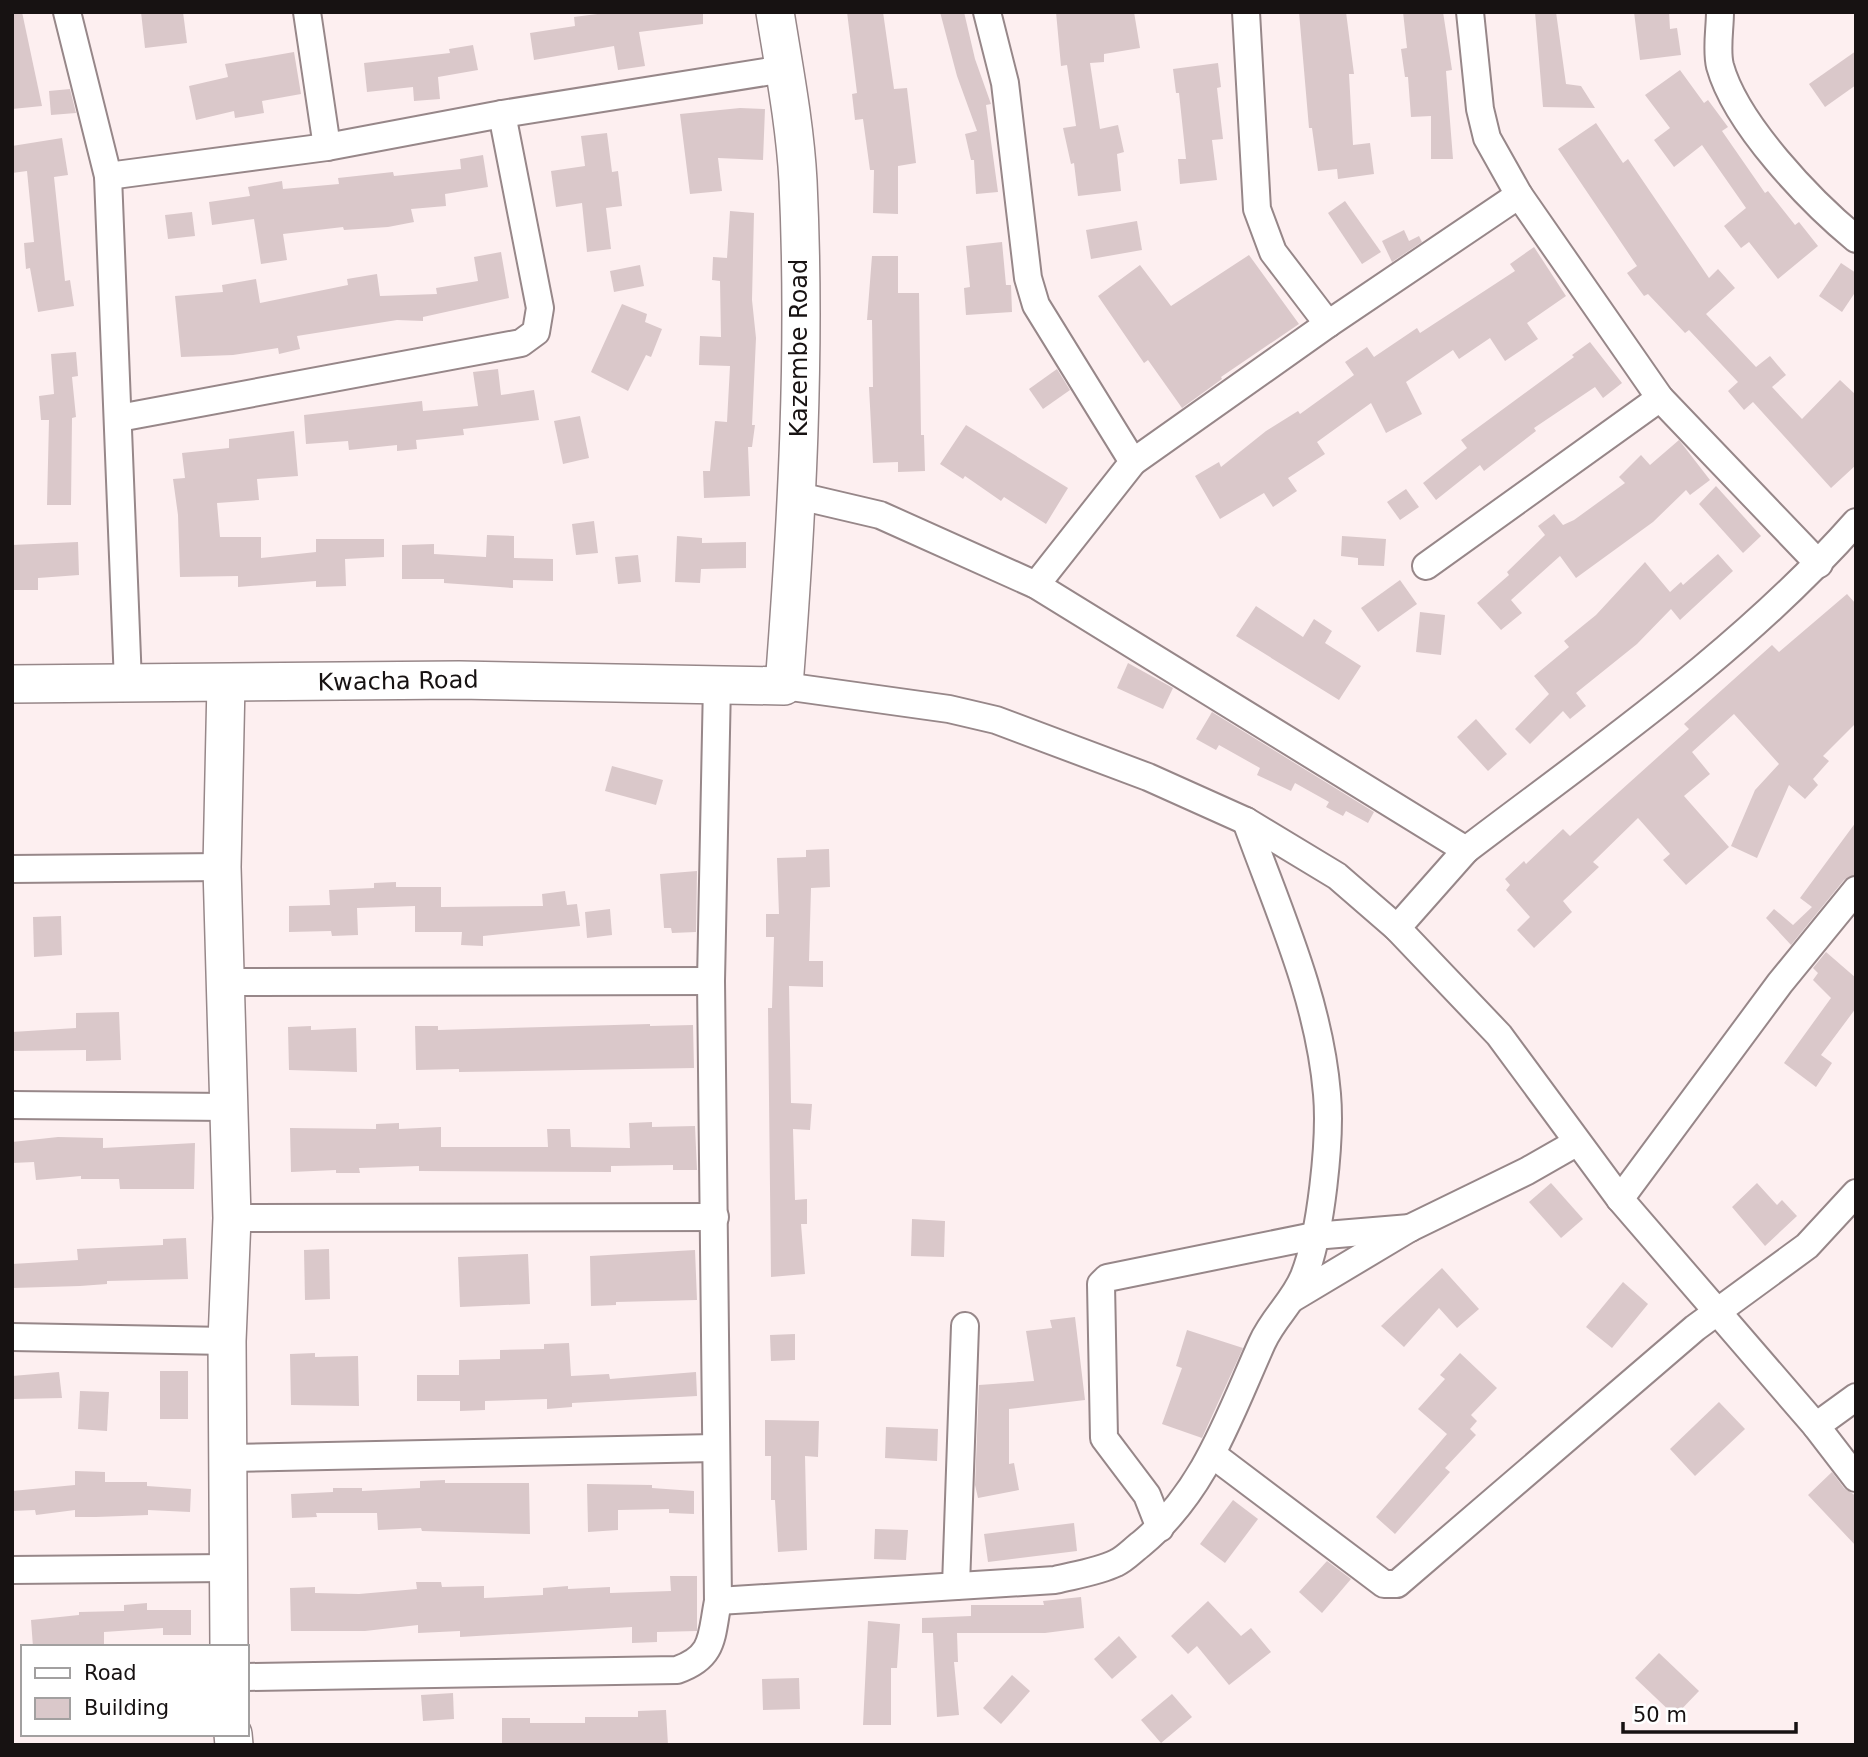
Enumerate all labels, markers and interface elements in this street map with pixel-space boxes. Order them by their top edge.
street label: Kazembe Road [785,259,813,437]
street label: Kwacha Road [317,666,479,696]
legend [21,1645,248,1736]
text: Road [84,1661,137,1685]
scale bar [1623,1690,1796,1734]
text: Building [84,1696,169,1720]
text: 50 m [1633,1703,1687,1727]

